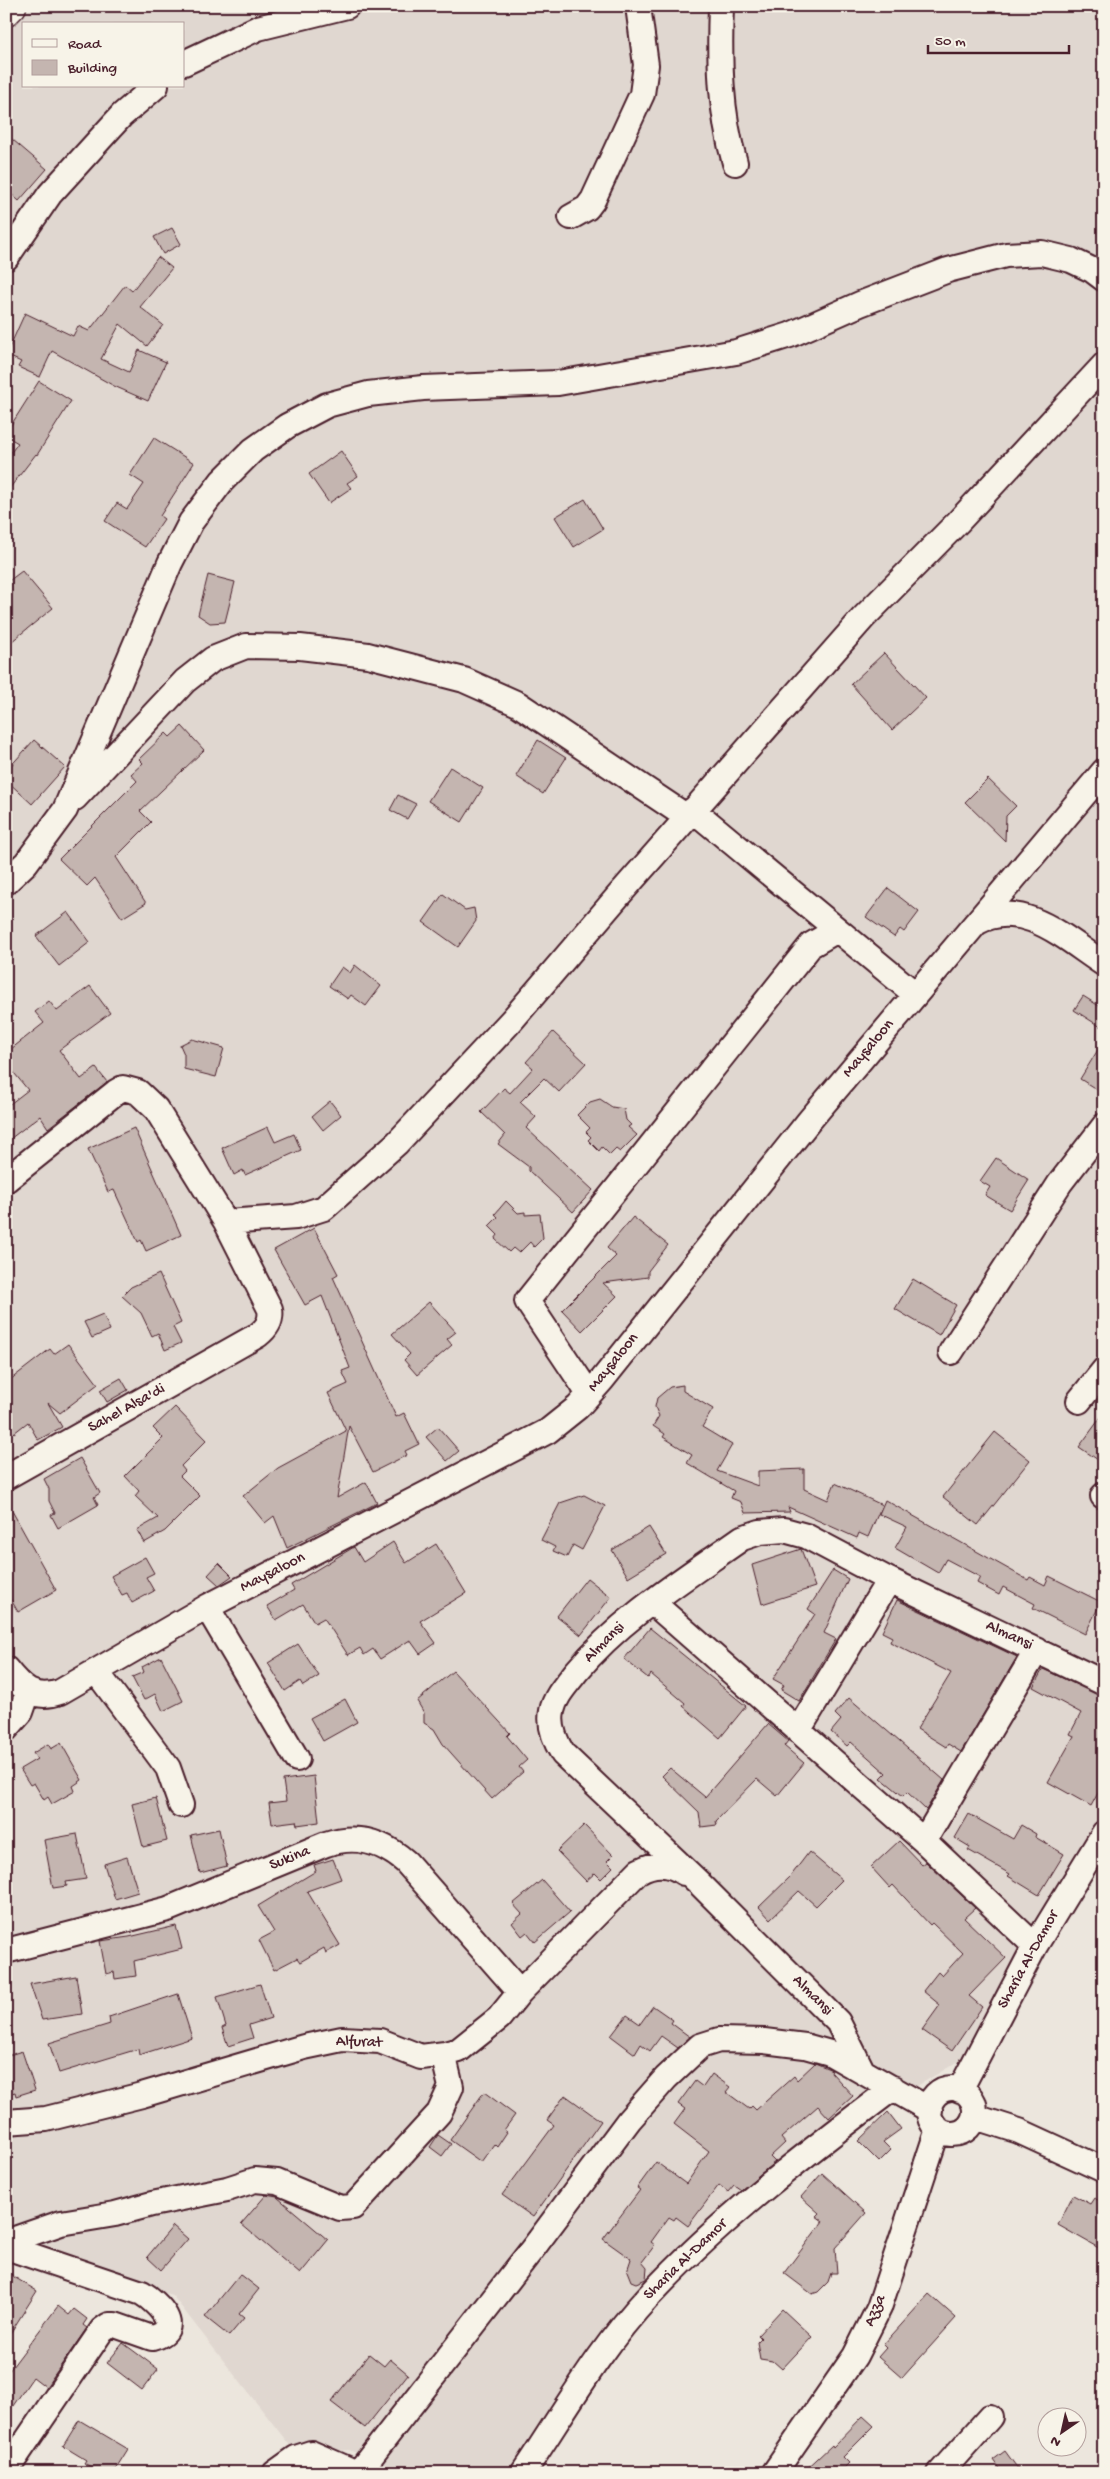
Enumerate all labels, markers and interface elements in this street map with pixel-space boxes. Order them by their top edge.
legend [22,22,185,88]
scale bar [928,22,1069,54]
text: 50 m [935,33,966,51]
text: Road [68,36,102,54]
text: Building [67,60,117,78]
street label: Maysaloon [839,1016,899,1082]
street label: Maysaloon [584,1329,644,1396]
street label: Sahel Alsa'di [85,1380,169,1438]
street label: Maysaloon [237,1548,309,1597]
street label: Almansi [982,1617,1036,1655]
street label: Almansi [581,1619,629,1667]
street label: Sukina [267,1842,314,1876]
street label: Sharia Al-Damor [994,1906,1064,2012]
street label: Almansi [788,1972,836,2020]
street label: Alfurat [335,2033,384,2053]
street label: Sharia Al-Damor [640,2214,733,2305]
street label: Azza [861,2291,892,2330]
north arrow [1038,2406,1088,2456]
text: N [1048,2431,1065,2450]

